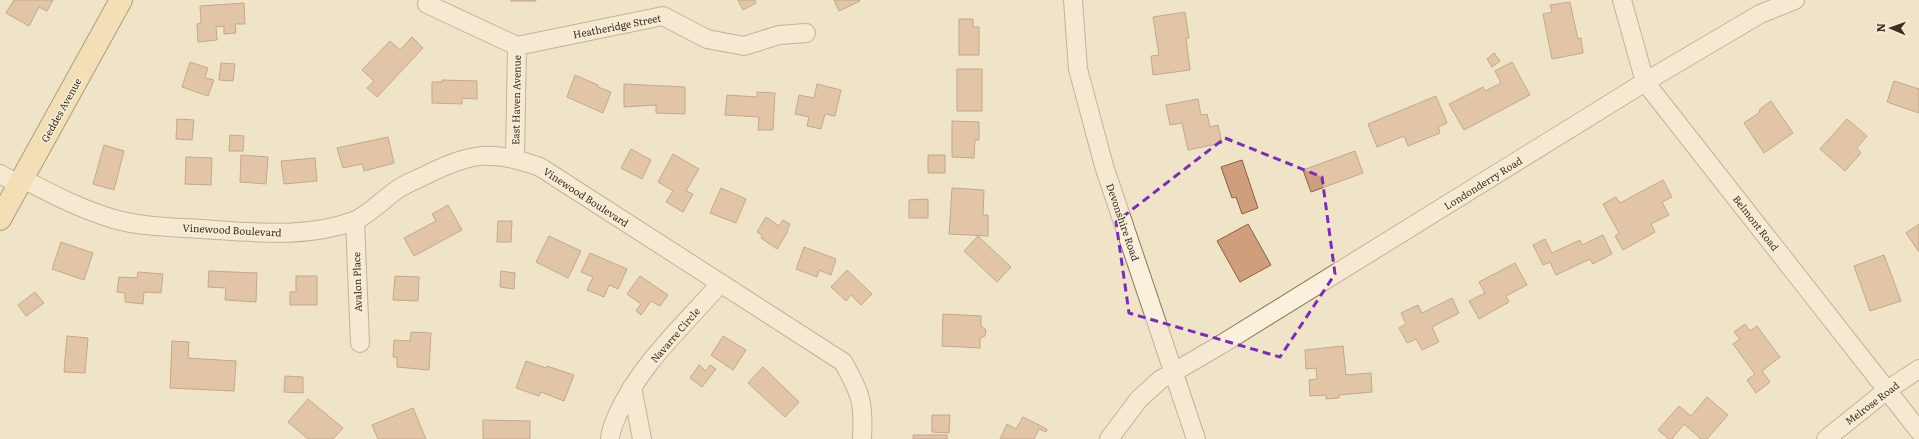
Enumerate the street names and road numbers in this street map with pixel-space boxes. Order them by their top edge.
street label: Heatheridge Street [571,10,662,41]
street label: East Haven Avenue [507,55,524,145]
street label: Geddes Avenue [37,75,84,145]
street label: Londonderry Road [1441,152,1525,213]
street label: Vinewood Boulevard [541,163,632,230]
street label: Devonshire Road [1103,181,1144,263]
street label: Belmont Road [1730,192,1783,254]
street label: Vinewood Boulevard [182,219,282,240]
street label: Avalon Place [348,252,365,312]
street label: Navarre Circle [646,304,703,366]
street label: Melrose Road [1841,377,1902,428]

